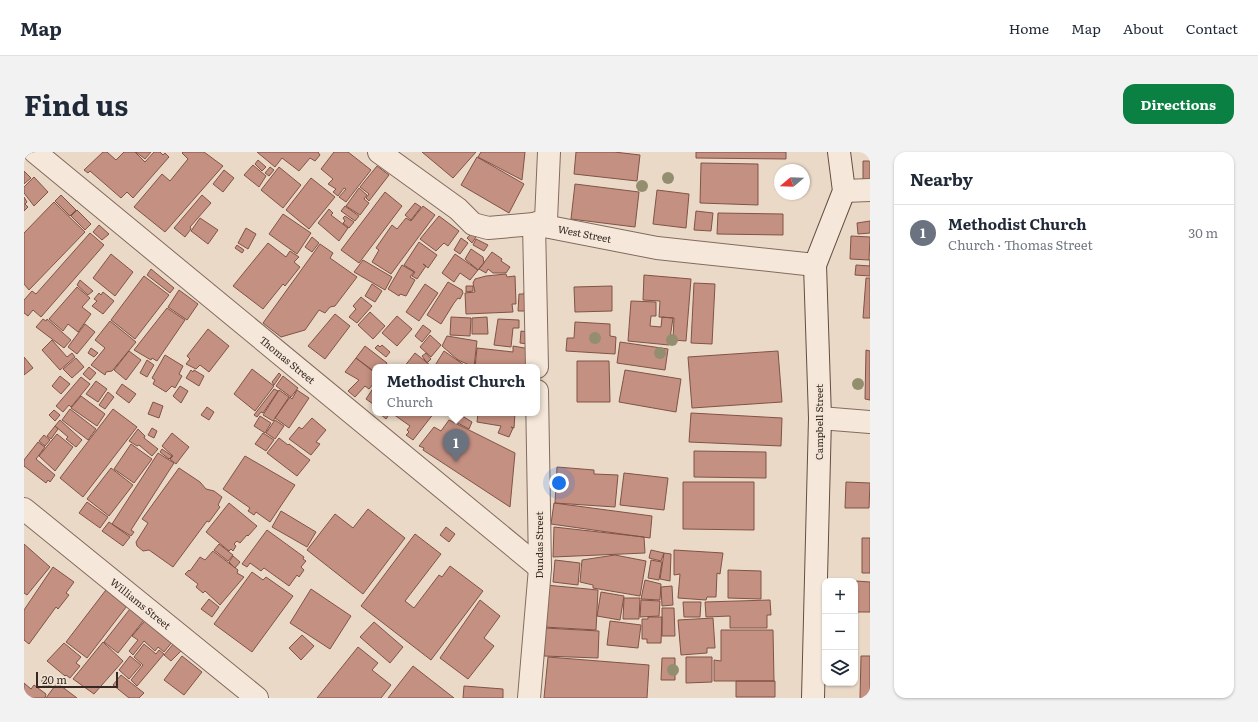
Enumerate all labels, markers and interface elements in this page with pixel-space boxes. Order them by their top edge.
text: Map [20,14,62,42]
text: Home [1009,18,1049,38]
text: Map [1071,18,1101,38]
text: About [1123,18,1164,38]
text: Contact [1186,18,1238,38]
text: Find us [24,83,128,125]
button: Directions [1123,84,1234,124]
north arrow [774,164,810,200]
text: Nearby [910,166,973,191]
text: Methodist Church [948,212,1087,235]
street label: West Street [557,221,613,246]
text: 1 [920,223,926,242]
text: 30 m [1188,223,1218,242]
text: Church · Thomas Street [948,235,1093,254]
street label: Thomas Street [257,332,319,387]
popup [372,364,540,416]
text: Methodist Church [387,369,525,392]
street label: Campbell Street [811,384,826,460]
text: Church [387,392,433,411]
pin: 1 [443,429,469,462]
your location [549,473,569,493]
street label: Dundas Street [531,511,546,579]
street label: Williams Street [107,574,174,632]
map controls [822,578,858,686]
button: + [822,578,858,614]
button: − [822,614,858,650]
button: layers [822,650,858,686]
scale bar [36,670,118,689]
text: 20 m [42,671,67,687]

